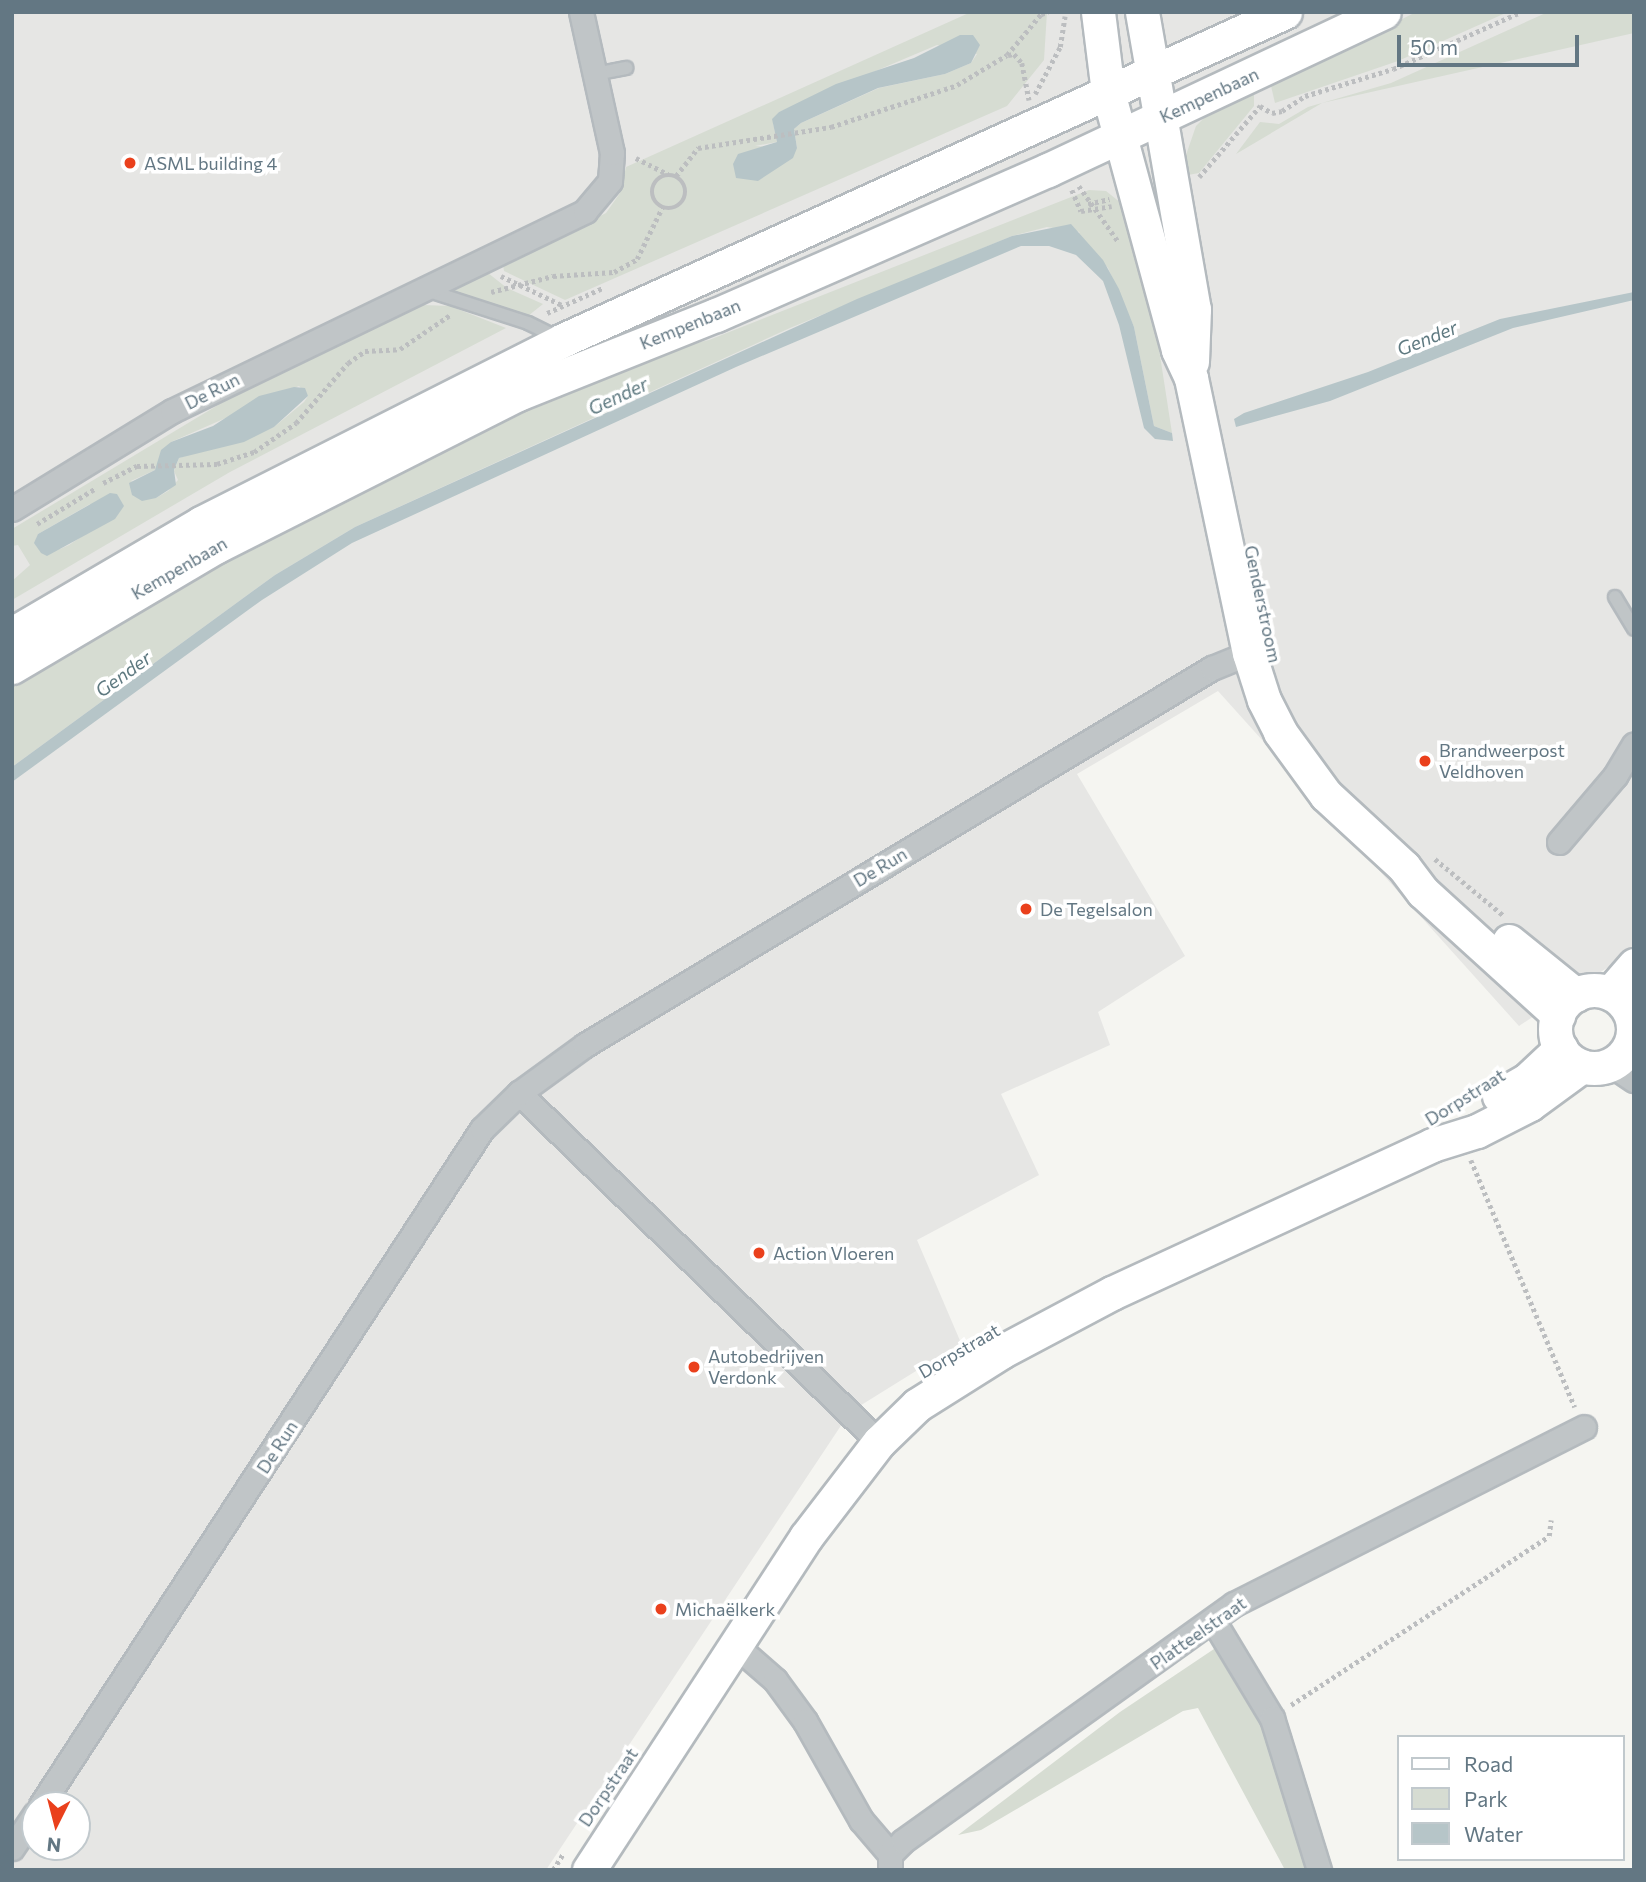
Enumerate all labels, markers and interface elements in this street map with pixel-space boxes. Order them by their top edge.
scale bar [1401,21,1583,65]
text: 50 m [1410,34,1458,59]
street label: Kempenbaan [1156,63,1262,127]
place label: ASML building 4 [144,152,277,174]
marker: ASML building 4 [122,155,138,171]
street label: Kempenbaan [636,294,744,354]
water label: Gender [1393,316,1461,360]
street label: De Run [181,368,243,414]
water label: Gender [584,372,652,420]
street label: Kempenbaan [127,532,231,604]
street label: Genderstroom [1240,543,1286,665]
water label: Gender [91,646,155,702]
place label: Brandweerpost Veldhoven [1439,740,1565,782]
marker: Brandweerpost Veldhoven [1417,753,1433,769]
street label: De Run [849,843,911,891]
place label: De Tegelsalon [1040,898,1153,920]
marker: De Tegelsalon [1018,901,1034,917]
street label: Dorpstraat [1421,1064,1509,1130]
place label: Action Vloeren [773,1242,894,1264]
marker: Action Vloeren [751,1245,767,1261]
street label: Dorpstraat [914,1319,1004,1383]
place label: Autobedrijven Verdonk [708,1346,824,1388]
marker: Autobedrijven Verdonk [686,1359,702,1375]
street label: De Run [252,1417,302,1477]
street label: Platteelstraat [1146,1592,1250,1674]
place label: Michaëlkerk [675,1598,775,1620]
marker: Michaëlkerk [653,1601,669,1617]
legend [1398,1735,1625,1861]
street label: Dorpstraat [574,1743,642,1831]
text: Road [1464,1751,1513,1776]
text: Park [1464,1786,1508,1811]
north arrow [21,1791,91,1861]
text: Water [1464,1821,1523,1846]
text: N [46,1833,62,1858]

